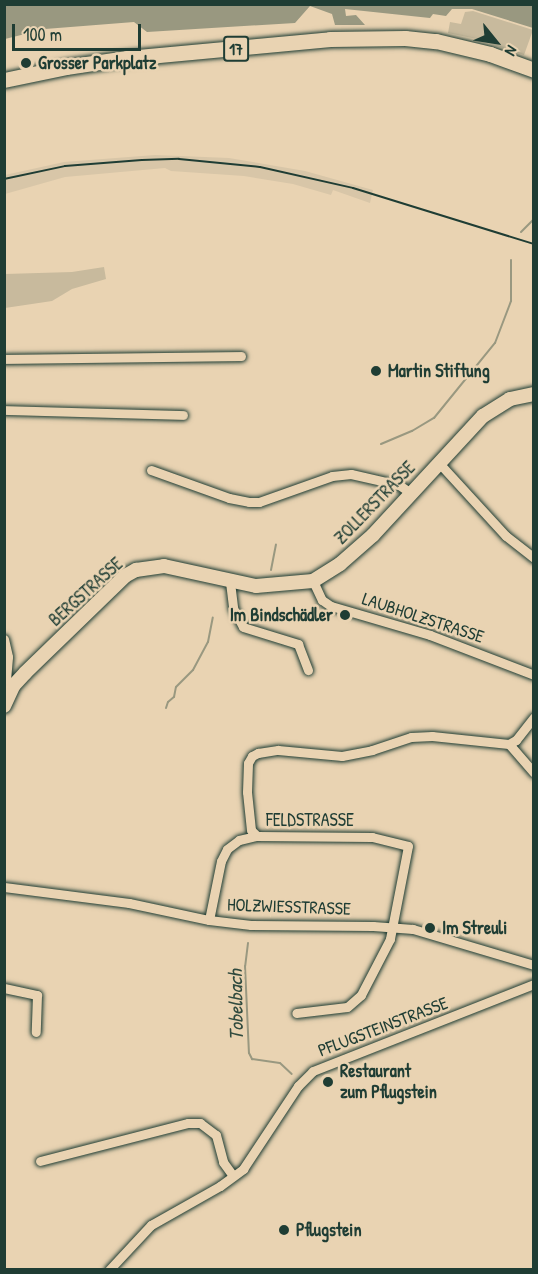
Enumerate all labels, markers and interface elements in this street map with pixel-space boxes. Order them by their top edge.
scale bar [15,12,144,50]
north arrow [466,12,526,72]
text: 100 m [23,22,62,47]
road number: 17 [222,36,250,62]
text: N [500,42,523,60]
place label: Grosser Parkplatz [38,52,156,74]
marker: Grosser Parkplatz [19,56,33,70]
place label: Martin Stiftung [388,360,490,382]
marker: Martin Stiftung [369,364,383,378]
street label: ZOLLERSTRASSE [330,457,420,549]
street label: BERGSTRASSE [45,553,127,631]
street label: LAUBHOLZSTRASSE [359,588,487,648]
place label: Im Bindschädler [230,604,333,626]
marker: Im Bindschädler [338,608,352,622]
street label: FELDSTRASSE [266,809,354,831]
street label: HOLZWIESSTRASSE [227,894,351,920]
place label: Im Streuli [442,917,507,939]
marker: Im Streuli [423,921,437,935]
water label: Tobelbach [222,969,248,1041]
street label: PFLUGSTEINSTRASSE [315,992,451,1062]
place label: Restaurant zum Pflugstein [340,1061,437,1104]
marker: Restaurant zum Pflugstein [321,1075,335,1089]
place label: Pflugstein [296,1219,362,1241]
marker: Pflugstein [277,1223,291,1237]

